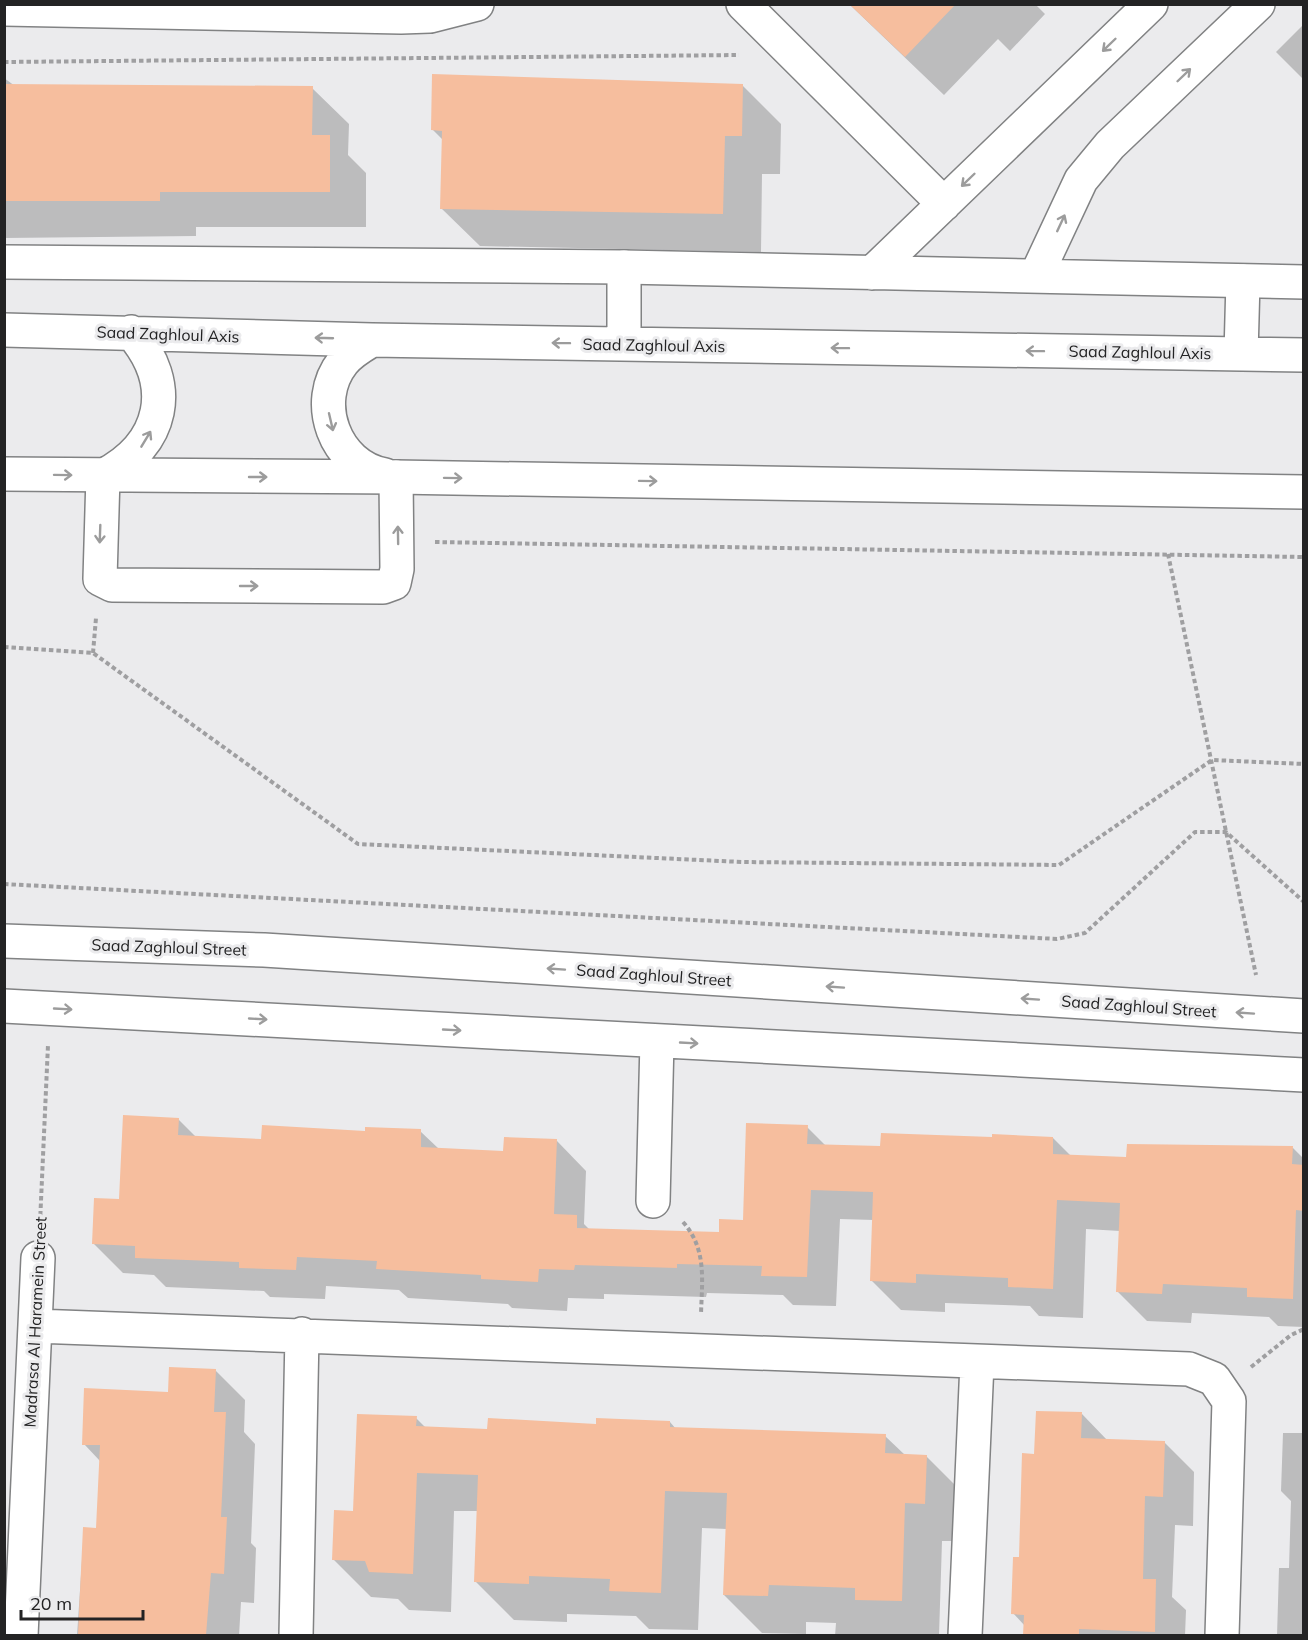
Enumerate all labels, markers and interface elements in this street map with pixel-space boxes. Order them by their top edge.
one-way arrow [1101,38,1116,52]
one-way arrow [1176,68,1191,82]
one-way arrow [961,173,976,187]
one-way arrow [1055,214,1067,232]
street label: Saad Zaghloul Axis [96,322,240,346]
one-way arrow [315,332,335,344]
street label: Saad Zaghloul Axis [582,334,726,356]
one-way arrow [552,337,572,349]
street label: Saad Zaghloul Axis [1068,341,1212,363]
one-way arrow [831,342,851,353]
one-way arrow [1026,345,1046,356]
one-way arrow [326,412,337,431]
one-way arrow [140,431,152,448]
one-way arrow [52,469,72,481]
one-way arrow [247,471,267,483]
one-way arrow [442,472,462,484]
one-way arrow [637,476,657,487]
one-way arrow [95,524,106,544]
one-way arrow [392,525,404,545]
one-way arrow [238,580,258,592]
street label: Saad Zaghloul Street [91,934,247,960]
street label: Saad Zaghloul Street [576,960,733,990]
one-way arrow [547,963,567,974]
one-way arrow [825,981,845,992]
street label: Saad Zaghloul Street [1061,991,1218,1021]
one-way arrow [1020,993,1040,1004]
one-way arrow [52,1003,72,1014]
one-way arrow [1236,1007,1256,1018]
one-way arrow [247,1014,267,1025]
one-way arrow [442,1024,462,1035]
one-way arrow [679,1037,698,1048]
street label: Madrasa Al Haramein Street [19,1216,51,1428]
scale bar [21,1583,142,1621]
text: 20 m [30,1592,72,1615]

